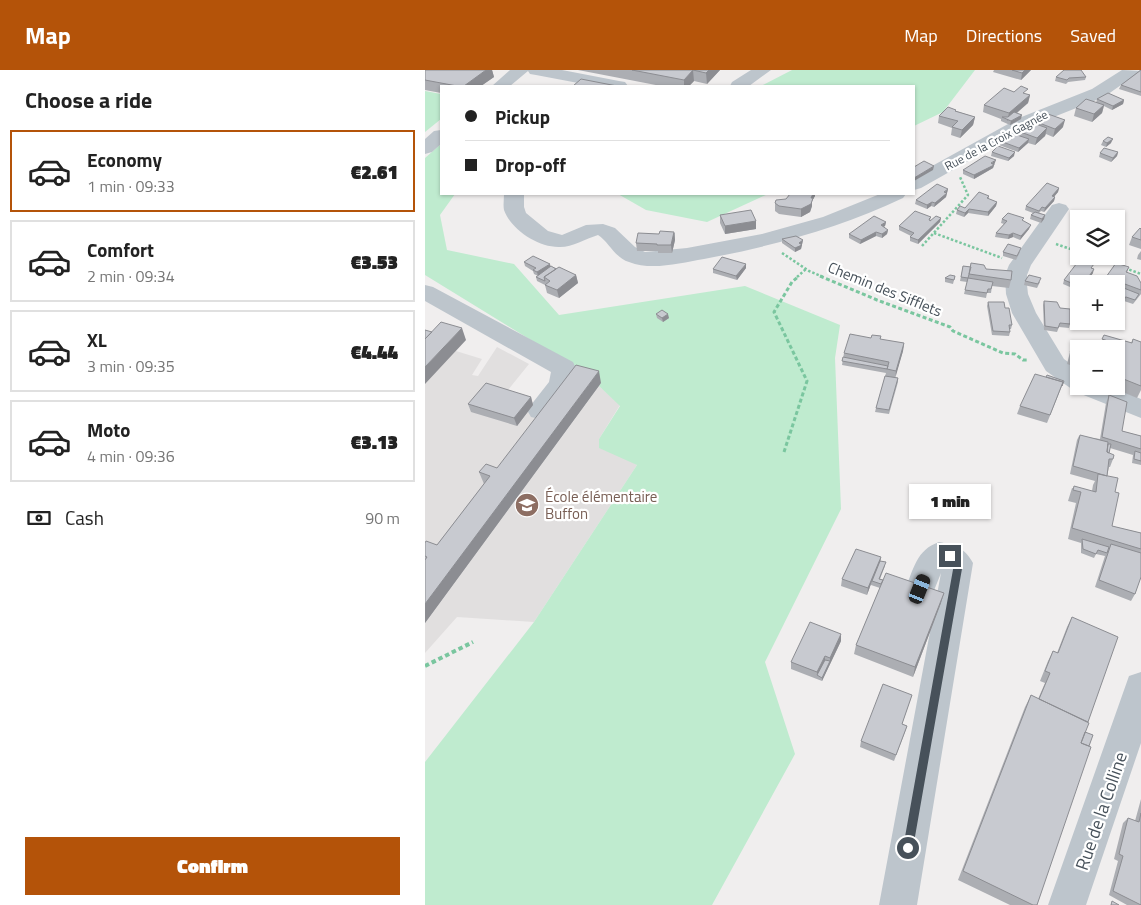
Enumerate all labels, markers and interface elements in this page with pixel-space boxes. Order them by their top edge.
text: Map [25,17,71,53]
text: Map [904,22,938,49]
text: Directions [966,22,1042,49]
text: Saved [1070,22,1116,49]
text: Choose a ride [25,83,152,117]
text: Pickup [495,102,550,131]
street label: Rue de la Croix Gagnée [941,105,1051,175]
text: Economy [87,145,162,174]
icon: car [27,149,72,194]
text: Drop-off [495,150,566,179]
text: €2.61 [351,157,398,186]
text: 1 min · 09:33 [87,174,175,198]
map controls [1070,210,1125,395]
button: layers [1070,210,1125,265]
text: Comfort [87,235,154,264]
icon: car [27,239,72,284]
text: €3.53 [351,247,398,276]
street label: Chemin des Sifflets [824,256,946,322]
text: 2 min · 09:34 [87,264,175,288]
button: + [1070,275,1125,330]
text: XL [87,325,107,354]
icon: car [27,329,72,374]
text: €4.44 [351,337,398,366]
button: − [1070,340,1125,395]
text: 3 min · 09:35 [87,354,175,378]
text: Moto [87,415,130,444]
icon: car [27,419,72,464]
text: €3.13 [351,427,398,456]
text: 4 min · 09:36 [87,444,175,468]
callout: 1 min [909,484,991,518]
place label: École élémentaire Buffon [545,485,657,525]
text: 1 min [930,489,970,513]
school or university icon: École élémentaire Buffon [514,492,540,518]
text: Cash [65,503,104,532]
icon: cash [25,504,53,532]
text: 90 m [365,506,400,530]
route end [939,545,961,567]
car [907,572,932,606]
street label: Rue de la Colline [1068,748,1134,874]
button: Confirm [25,837,400,895]
route start [897,837,919,859]

